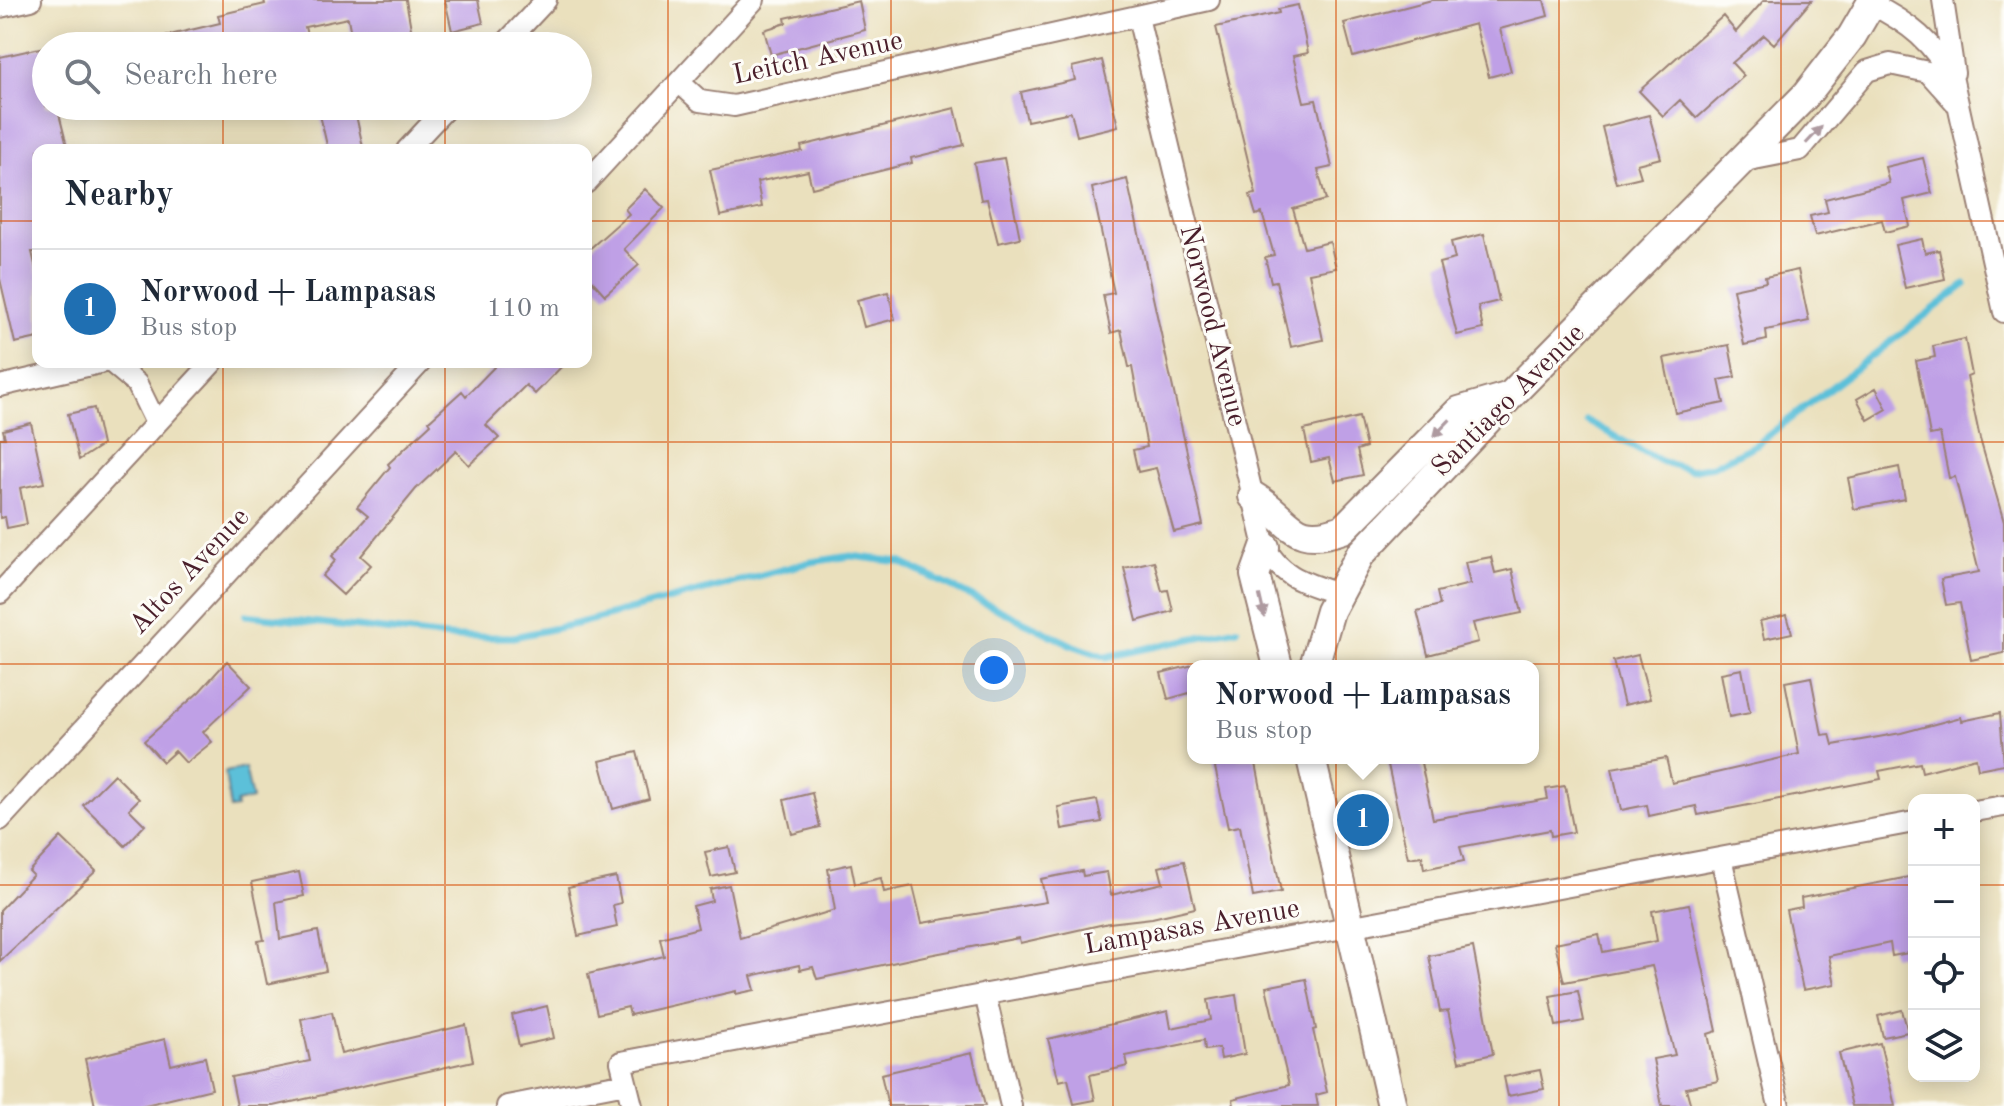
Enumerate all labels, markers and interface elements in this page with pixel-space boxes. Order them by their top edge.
street label: Leitch Avenue [730,27,906,91]
search box [32,32,592,120]
icon: search [60,54,104,98]
text: Search here [124,61,278,91]
one-way arrow [1805,126,1823,145]
text: Nearby [64,179,174,213]
street label: Norwood Avenue [1173,222,1251,430]
text: Norwood + Lampasas [140,278,436,308]
text: 1 [82,296,98,322]
text: 110 m [487,296,560,322]
text: Bus stop [140,315,237,341]
street label: Santiago Avenue [1427,319,1591,483]
one-way arrow [1433,418,1452,437]
street label: Altos Avenue [125,503,255,641]
one-way arrow [1256,594,1269,619]
your location [974,650,1014,690]
popup [1187,660,1539,764]
text: Norwood + Lampasas [1215,681,1511,711]
text: Bus stop [1215,718,1312,744]
pin: 1 [1337,790,1389,850]
map controls [1908,794,1980,1082]
button: + [1908,794,1980,866]
button: − [1908,866,1980,938]
street label: Lampasas Avenue [1082,895,1302,961]
button: locate [1908,938,1980,1010]
button: layers [1908,1010,1980,1082]

